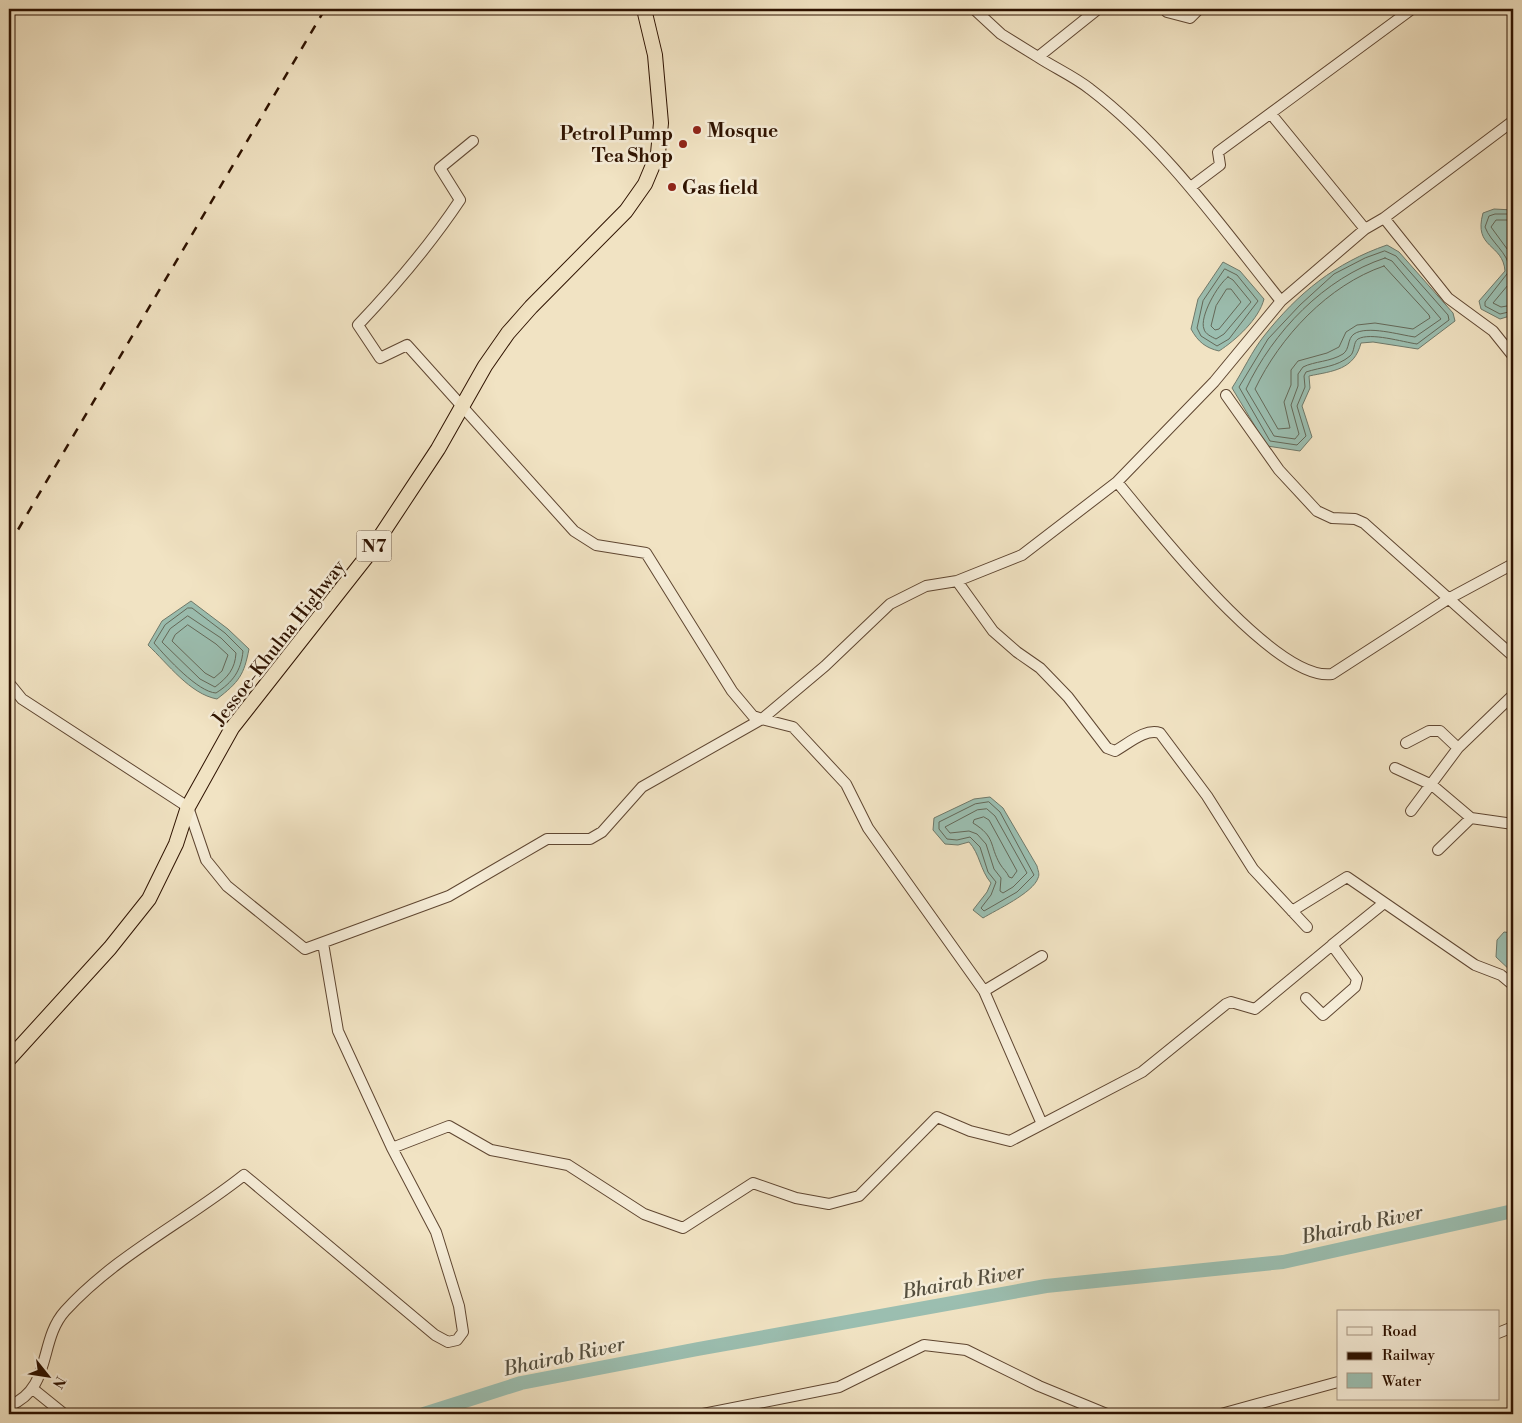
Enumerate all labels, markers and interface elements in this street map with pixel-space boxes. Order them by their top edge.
place label: Mosque [707,119,778,143]
place label: Petrol Pump Tea Shop [560,122,673,168]
marker: Mosque [691,124,703,136]
marker: Petrol Pump Tea Shop [677,138,689,150]
place label: Gas field [682,176,759,200]
marker: Gas field [666,181,678,193]
road number: N7 [356,530,392,562]
street label: Jessoe-Khulna Highway [206,555,351,731]
water label: Bhairab River [1298,1200,1426,1251]
water label: Bhairab River [899,1259,1027,1306]
legend [1337,1310,1500,1400]
text: Road [1382,1322,1417,1341]
water label: Bhairab River [500,1332,628,1383]
text: Railway [1382,1346,1436,1365]
north arrow [22,1350,72,1400]
text: Water [1381,1372,1422,1391]
text: N [48,1373,69,1391]

